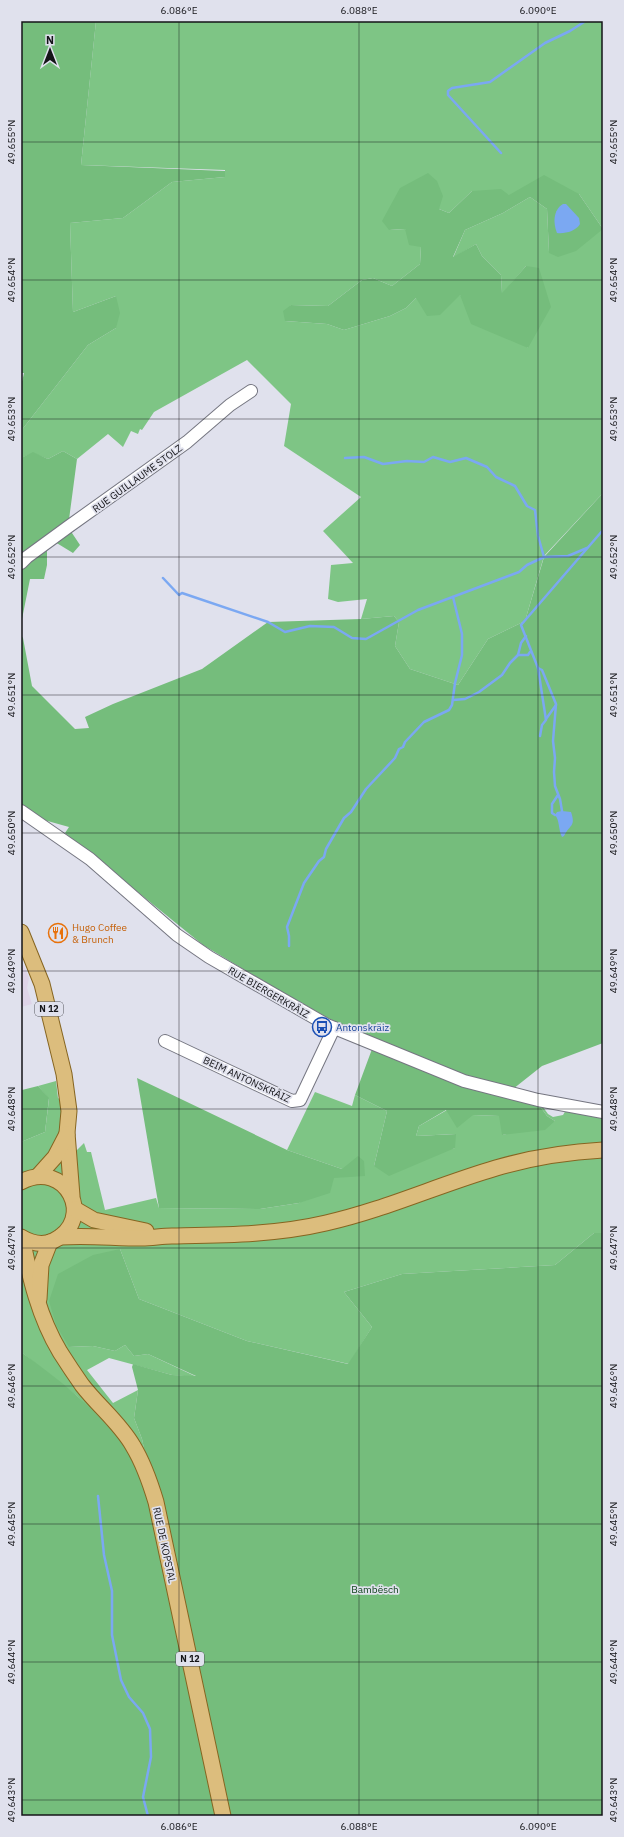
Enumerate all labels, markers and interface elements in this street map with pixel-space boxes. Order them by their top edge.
text: 6.086°E [160,4,198,17]
text: 6.088°E [340,4,378,17]
text: 6.090°E [519,4,557,17]
north arrow [30,30,70,70]
text: N [46,33,54,47]
text: 49.655°N [5,120,18,164]
text: 49.655°N [607,120,620,164]
text: 49.654°N [5,258,18,302]
text: 49.654°N [607,258,620,302]
text: 49.653°N [5,397,18,441]
text: 49.653°N [607,397,620,441]
street label: RUE GUILLAUME STOLZ [90,441,185,515]
text: 49.652°N [5,535,18,579]
text: 49.652°N [607,535,620,579]
text: 49.651°N [5,673,18,717]
text: 49.651°N [607,673,620,717]
text: 49.650°N [5,811,18,855]
text: 49.650°N [607,811,620,855]
place label: Hugo Coffee & Brunch [72,921,128,946]
restaurant icon: Hugo Coffee & Brunch [47,922,69,944]
text: 49.649°N [5,949,18,993]
text: 49.649°N [607,949,620,993]
street label: RUE BIERGERKRÄIZ [226,964,312,1021]
road number: N 12 [35,1002,63,1016]
bus stop icon: Antonskräiz [311,1016,333,1038]
place label: Antonskräiz [336,1021,389,1034]
street label: BEIM ANTONSKRÄIZ [201,1054,293,1105]
text: 49.648°N [5,1087,18,1131]
text: 49.648°N [607,1087,620,1131]
text: 49.647°N [5,1226,18,1270]
text: 49.647°N [607,1226,620,1270]
text: 49.646°N [5,1364,18,1408]
text: 49.646°N [607,1364,620,1408]
text: 49.645°N [5,1502,18,1546]
text: 49.645°N [607,1502,620,1546]
street label: RUE DE KOPSTAL [150,1506,179,1584]
park label: Bambësch [351,1583,399,1596]
text: 49.644°N [5,1640,18,1684]
text: 49.644°N [607,1640,620,1684]
road number: N 12 [176,1652,204,1666]
text: 49.643°N [5,1778,18,1822]
text: 49.643°N [607,1778,620,1822]
text: 6.086°E [160,1820,198,1833]
text: 6.088°E [340,1820,378,1833]
text: 6.090°E [519,1820,557,1833]

